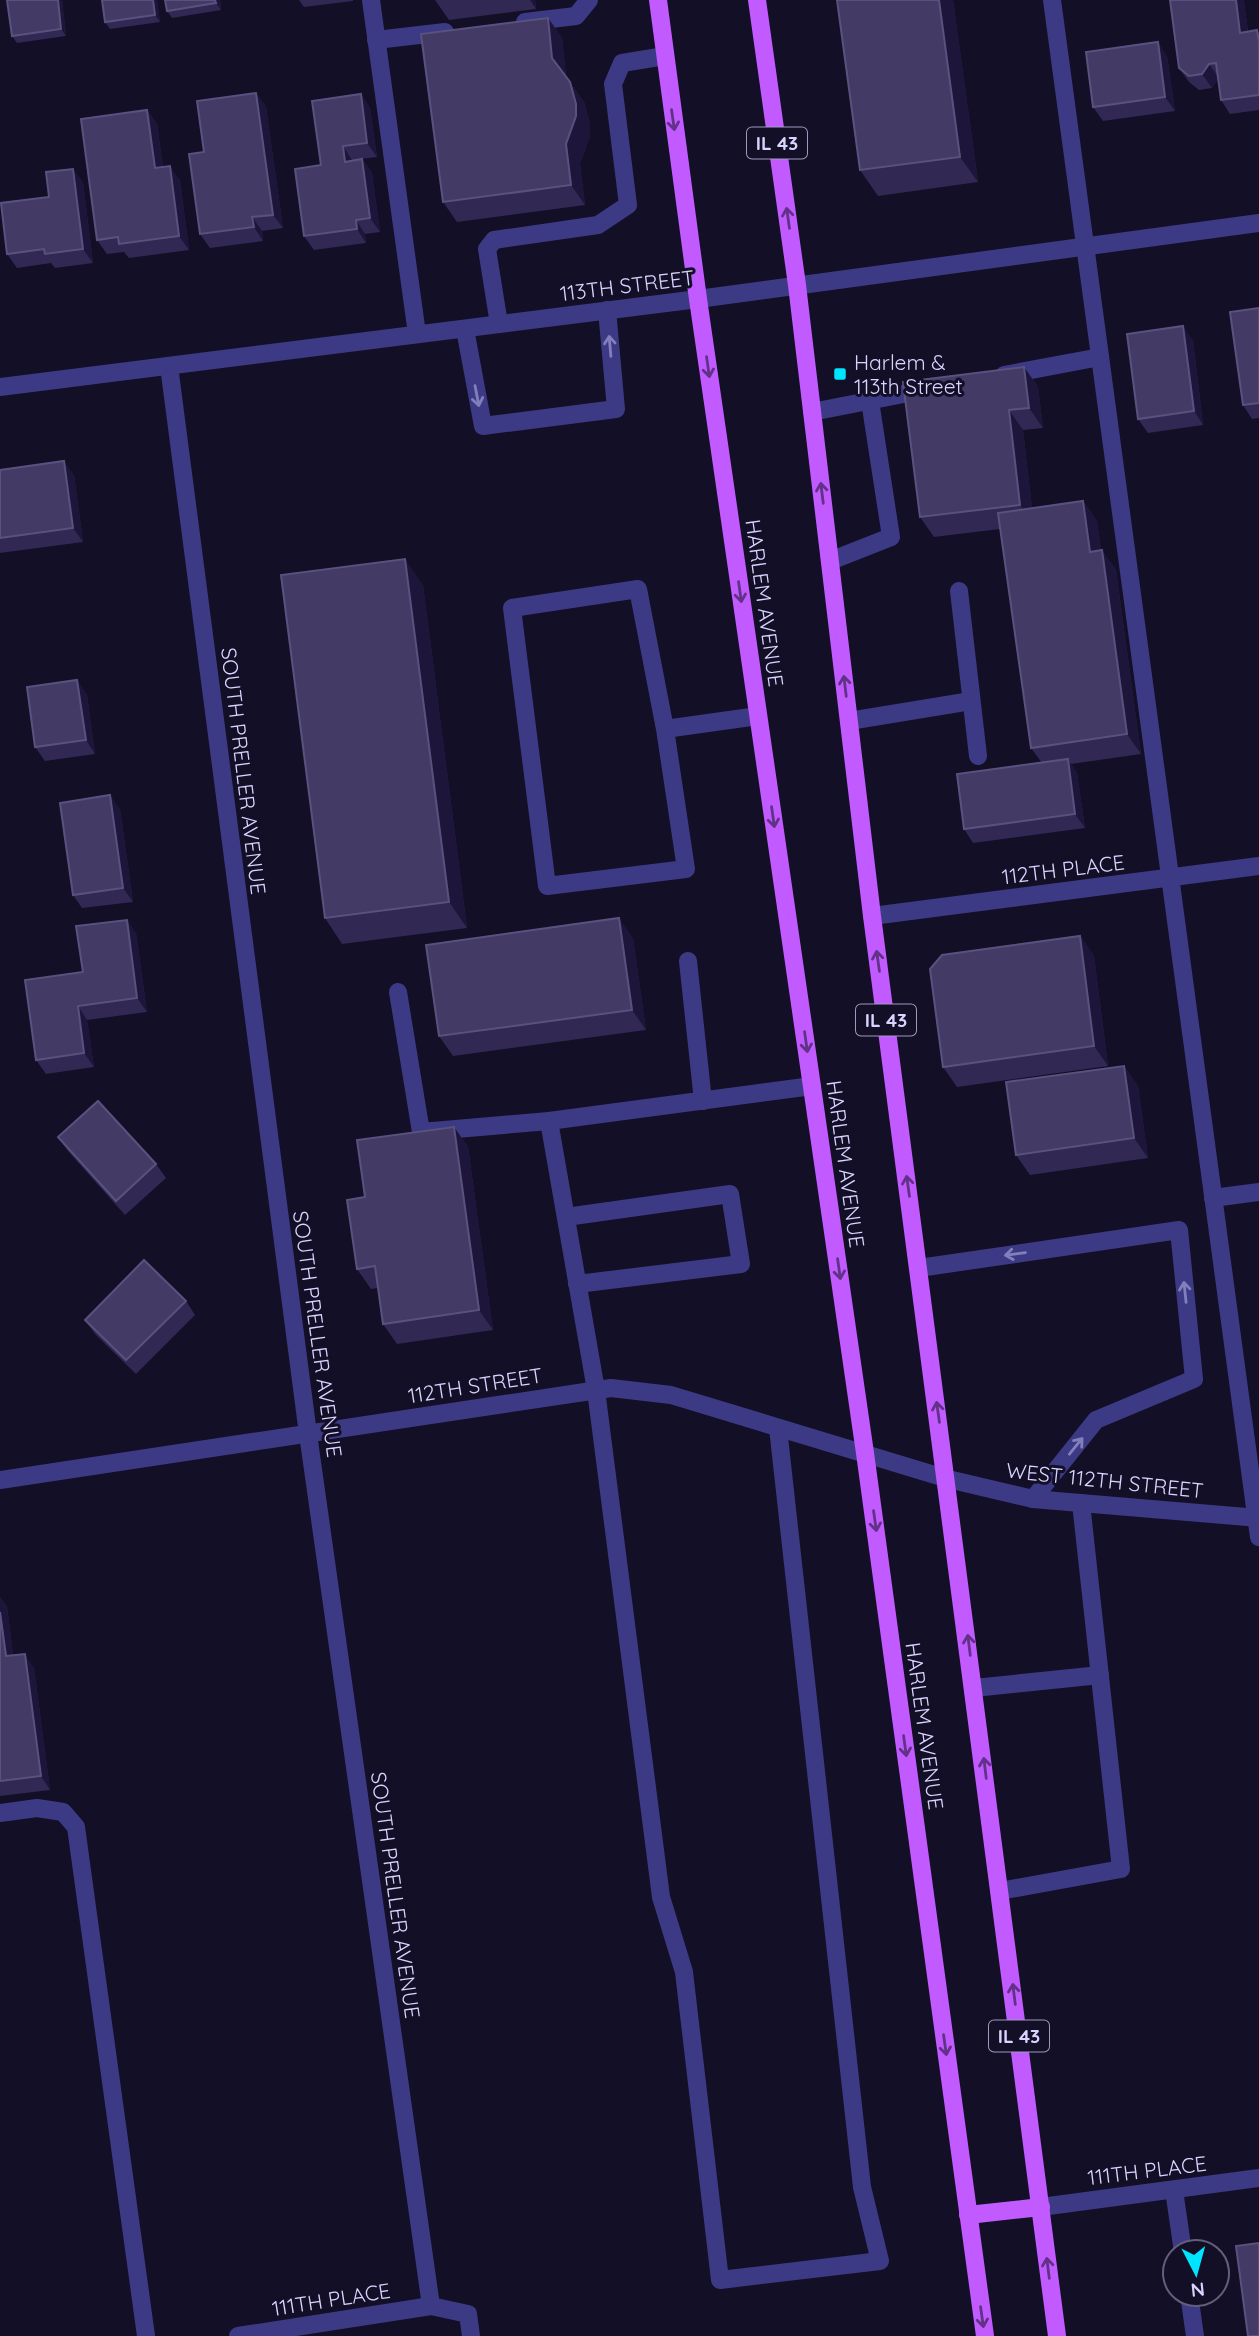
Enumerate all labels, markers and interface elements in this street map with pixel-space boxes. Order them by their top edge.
one-way arrow [667,108,680,130]
road number: IL 43 [747,127,807,158]
one-way arrow [781,207,794,230]
street label: 113TH STREET [558,264,696,306]
one-way arrow [603,335,616,358]
place label: Harlem & 113th Street [854,349,963,399]
one-way arrow [701,355,714,378]
marker: Harlem & 113th Street [832,366,848,382]
one-way arrow [471,384,485,407]
one-way arrow [815,482,828,505]
street label: HARLEM AVENUE [740,518,790,688]
one-way arrow [734,580,747,603]
street label: SOUTH PRELLER AVENUE [216,646,272,896]
one-way arrow [838,675,851,698]
one-way arrow [767,805,780,828]
street label: 112TH PLACE [1000,849,1126,889]
one-way arrow [872,950,885,973]
road number: IL 43 [856,1004,916,1036]
one-way arrow [799,1030,812,1053]
street label: HARLEM AVENUE [821,1079,871,1249]
one-way arrow [902,1175,915,1198]
street label: SOUTH PRELLER AVENUE [288,1209,348,1459]
one-way arrow [1004,1248,1027,1261]
one-way arrow [832,1257,845,1280]
one-way arrow [1178,1281,1191,1303]
street label: 112TH STREET [406,1362,544,1408]
one-way arrow [932,1401,945,1424]
one-way arrow [1068,1437,1083,1455]
street label: WEST 112TH STREET [1005,1457,1205,1503]
one-way arrow [868,1509,881,1532]
one-way arrow [962,1634,975,1657]
street label: HARLEM AVENUE [900,1641,950,1811]
one-way arrow [899,1734,912,1757]
one-way arrow [978,1757,991,1780]
street label: SOUTH PRELLER AVENUE [366,1770,426,2020]
one-way arrow [1007,1983,1020,2006]
road number: IL 43 [989,2020,1049,2052]
one-way arrow [939,2033,952,2056]
street label: 111TH PLACE [1086,2150,1208,2190]
north arrow [1161,2238,1231,2308]
one-way arrow [1042,2257,1055,2280]
street label: 111TH PLACE [270,2277,392,2321]
text: N [1190,2277,1206,2303]
one-way arrow [976,2305,989,2328]

